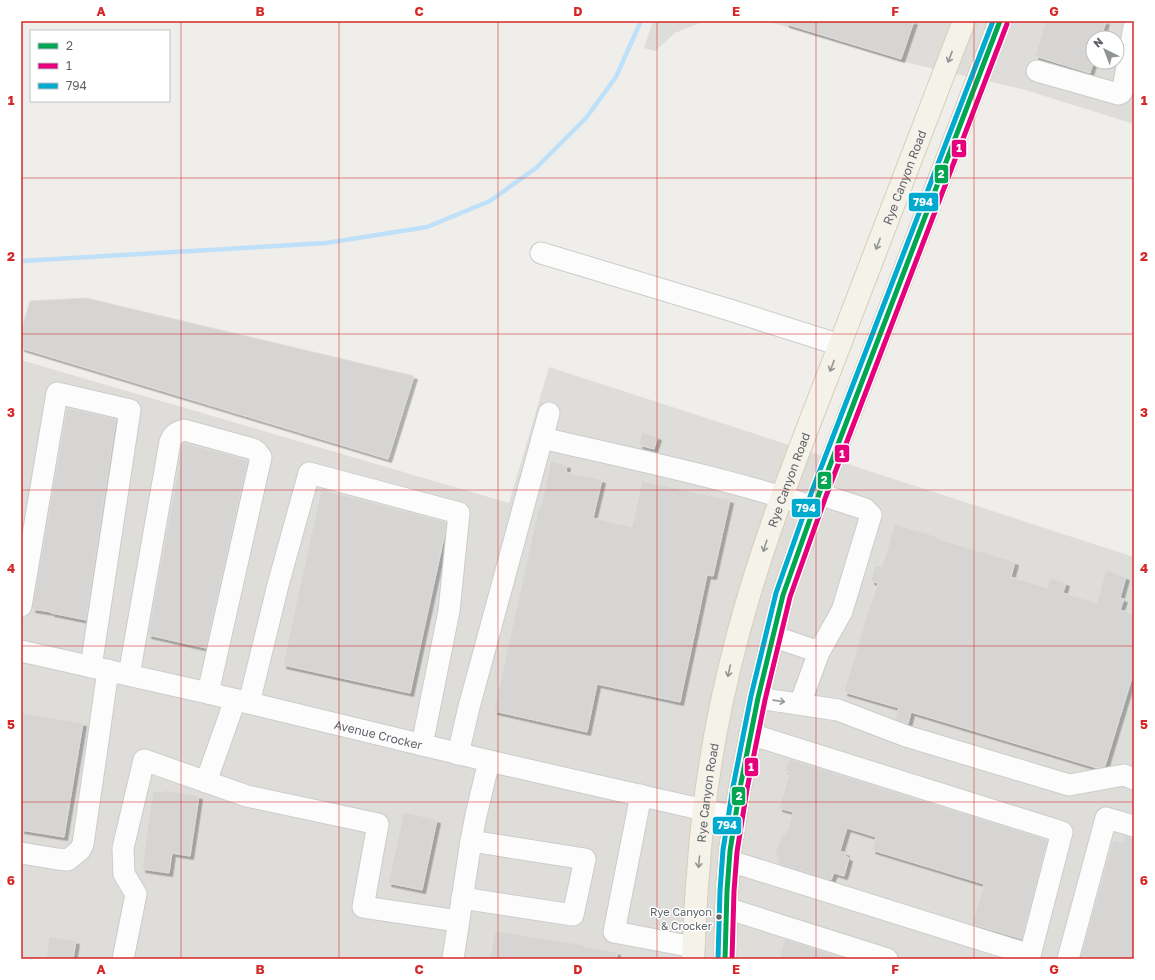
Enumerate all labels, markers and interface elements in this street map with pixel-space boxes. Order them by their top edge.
text: A [96,3,106,19]
text: B [255,3,265,19]
text: C [414,3,424,19]
text: D [573,3,583,19]
text: E [732,3,740,19]
text: F [891,3,899,19]
text: G [1049,3,1059,19]
legend [30,30,170,102]
north arrow [1085,30,1125,70]
text: N [1091,35,1105,50]
text: 2 [66,38,73,53]
one-way arrow [945,51,953,63]
text: 1 [66,58,72,73]
text: 794 [66,78,87,93]
text: 1 [8,92,15,108]
text: 1 [1141,92,1148,108]
street label: Rye Canyon Road [879,128,929,227]
line badge: 1 [951,139,967,158]
text: 1 [956,141,962,154]
line badge: 2 [934,164,949,184]
text: 2 [938,167,945,180]
line badge: 794 [908,192,939,212]
text: 794 [913,195,933,208]
one-way arrow [874,238,882,250]
text: 2 [7,248,15,264]
text: 2 [1140,248,1148,264]
one-way arrow [827,359,835,371]
text: 3 [7,404,15,420]
text: 3 [1140,404,1148,420]
street label: Rye Canyon Road [764,430,813,529]
line badge: 1 [834,444,850,463]
text: 1 [839,447,845,460]
line badge: 2 [817,471,832,490]
text: 2 [821,473,828,486]
line badge: 794 [791,498,821,518]
text: 794 [796,501,816,514]
one-way arrow [760,540,768,552]
text: 4 [7,560,15,576]
text: 4 [1140,560,1148,576]
one-way arrow [725,665,732,678]
one-way arrow [772,697,785,705]
text: 5 [7,716,15,732]
street label: Avenue Crocker [333,716,424,752]
text: 5 [1140,716,1148,732]
street label: Rye Canyon Road [693,742,721,843]
line badge: 1 [744,757,759,777]
text: 1 [748,760,754,773]
line badge: 2 [731,786,746,806]
text: 2 [736,789,743,802]
line badge: 794 [712,816,742,835]
text: 794 [717,818,737,831]
one-way arrow [695,855,702,868]
text: 6 [7,872,15,888]
text: 6 [1140,872,1148,888]
place label: Rye Canyon & Crocker [650,905,713,932]
marker: Rye Canyon & Crocker [714,912,724,922]
text: A [96,961,106,977]
text: B [255,961,265,977]
text: C [414,961,424,977]
text: D [573,961,583,977]
text: E [732,961,740,977]
text: F [891,961,899,977]
text: G [1049,961,1059,977]

